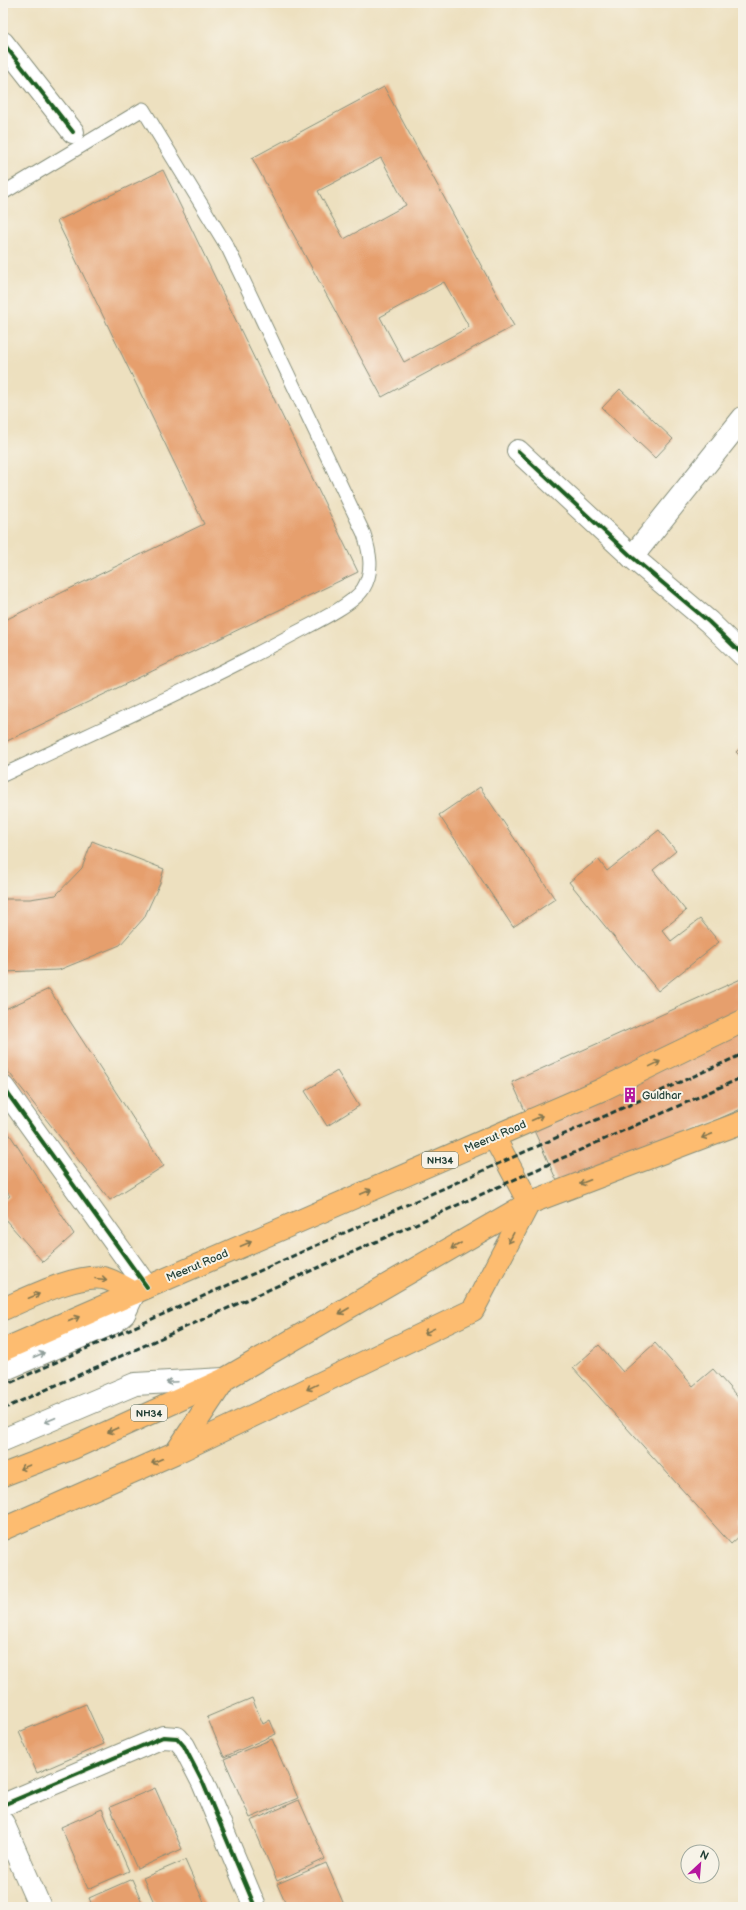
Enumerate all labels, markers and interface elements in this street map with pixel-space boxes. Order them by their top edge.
one-way arrow [648,1060,660,1067]
building icon: Guldhar [621,1086,639,1104]
place label: Guldhar [642,1089,682,1102]
one-way arrow [530,1114,542,1122]
street label: Meerut Road [462,1118,528,1155]
one-way arrow [700,1133,713,1140]
road number: NH34 [422,1152,458,1168]
one-way arrow [579,1179,591,1187]
one-way arrow [359,1188,371,1195]
one-way arrow [507,1232,514,1244]
one-way arrow [240,1240,252,1247]
one-way arrow [450,1242,462,1250]
street label: Meerut Road [164,1247,230,1284]
one-way arrow [94,1275,107,1283]
one-way arrow [27,1292,39,1299]
one-way arrow [338,1307,350,1315]
one-way arrow [68,1315,80,1322]
one-way arrow [423,1328,435,1335]
one-way arrow [33,1350,45,1358]
one-way arrow [166,1379,179,1386]
one-way arrow [306,1384,318,1391]
road number: NH34 [131,1405,167,1421]
one-way arrow [44,1417,56,1425]
one-way arrow [107,1427,119,1434]
one-way arrow [151,1458,163,1465]
one-way arrow [20,1463,32,1471]
north arrow [680,1844,720,1884]
text: N [698,1848,711,1863]

